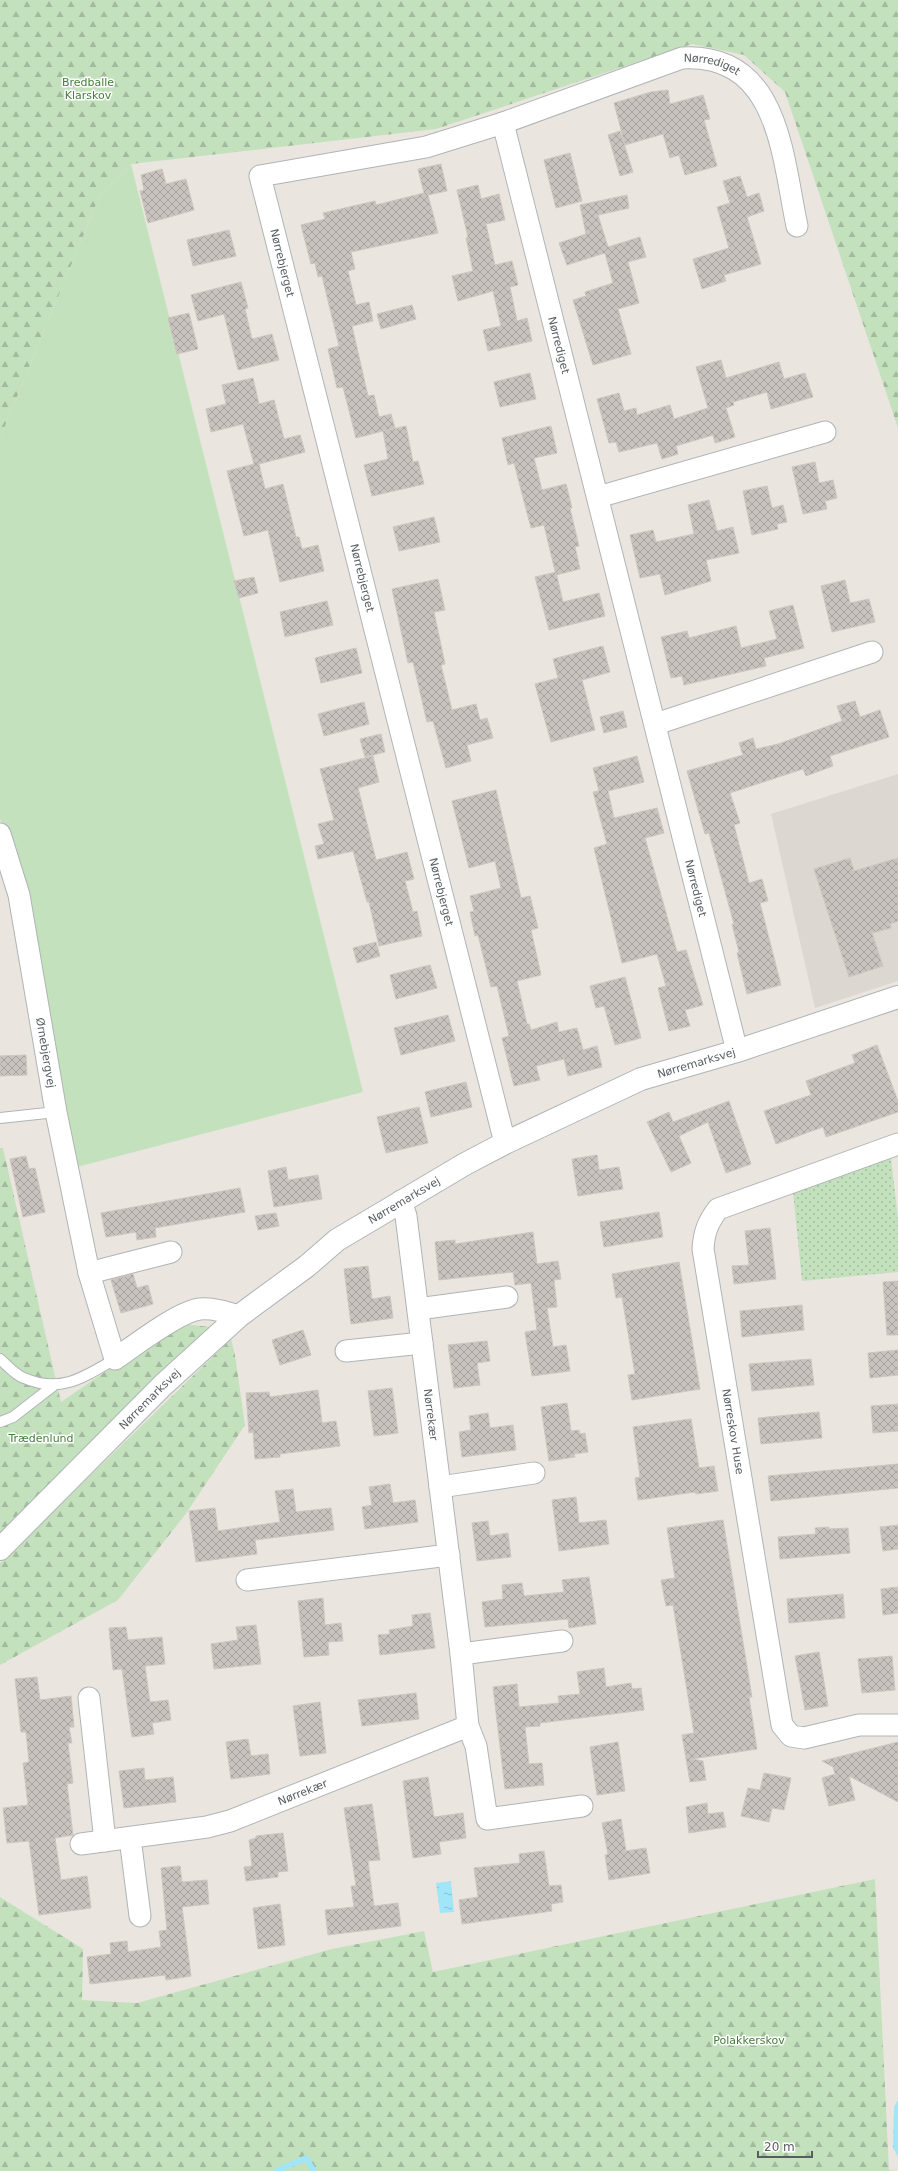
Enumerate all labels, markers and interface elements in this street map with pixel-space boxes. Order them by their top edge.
street label: Nørrediget [684,51,743,78]
park label: Bredballe Klarskov [62,76,114,102]
street label: Nørrebjerget [267,228,297,299]
street label: Nørrediget [546,315,573,376]
street label: Nørrebjerget [347,543,377,614]
street label: Nørrebjerget [426,857,456,928]
street label: Nørrediget [682,858,710,919]
street label: Ørnebjergvej [34,1017,58,1089]
street label: Nørremarksvej [656,1045,737,1080]
street label: Nørremarksvej [366,1174,442,1226]
street label: Nørremarksvej [116,1366,183,1432]
street label: Nørrekær [421,1388,441,1442]
street label: Nørreskov Huse [720,1388,747,1476]
park label: Trædenlund [7,1432,74,1445]
street label: Nørrekær [276,1776,330,1808]
park label: Polakkerskov [713,2034,785,2047]
scale bar [758,2133,812,2159]
text: 20 m [764,2140,795,2154]

